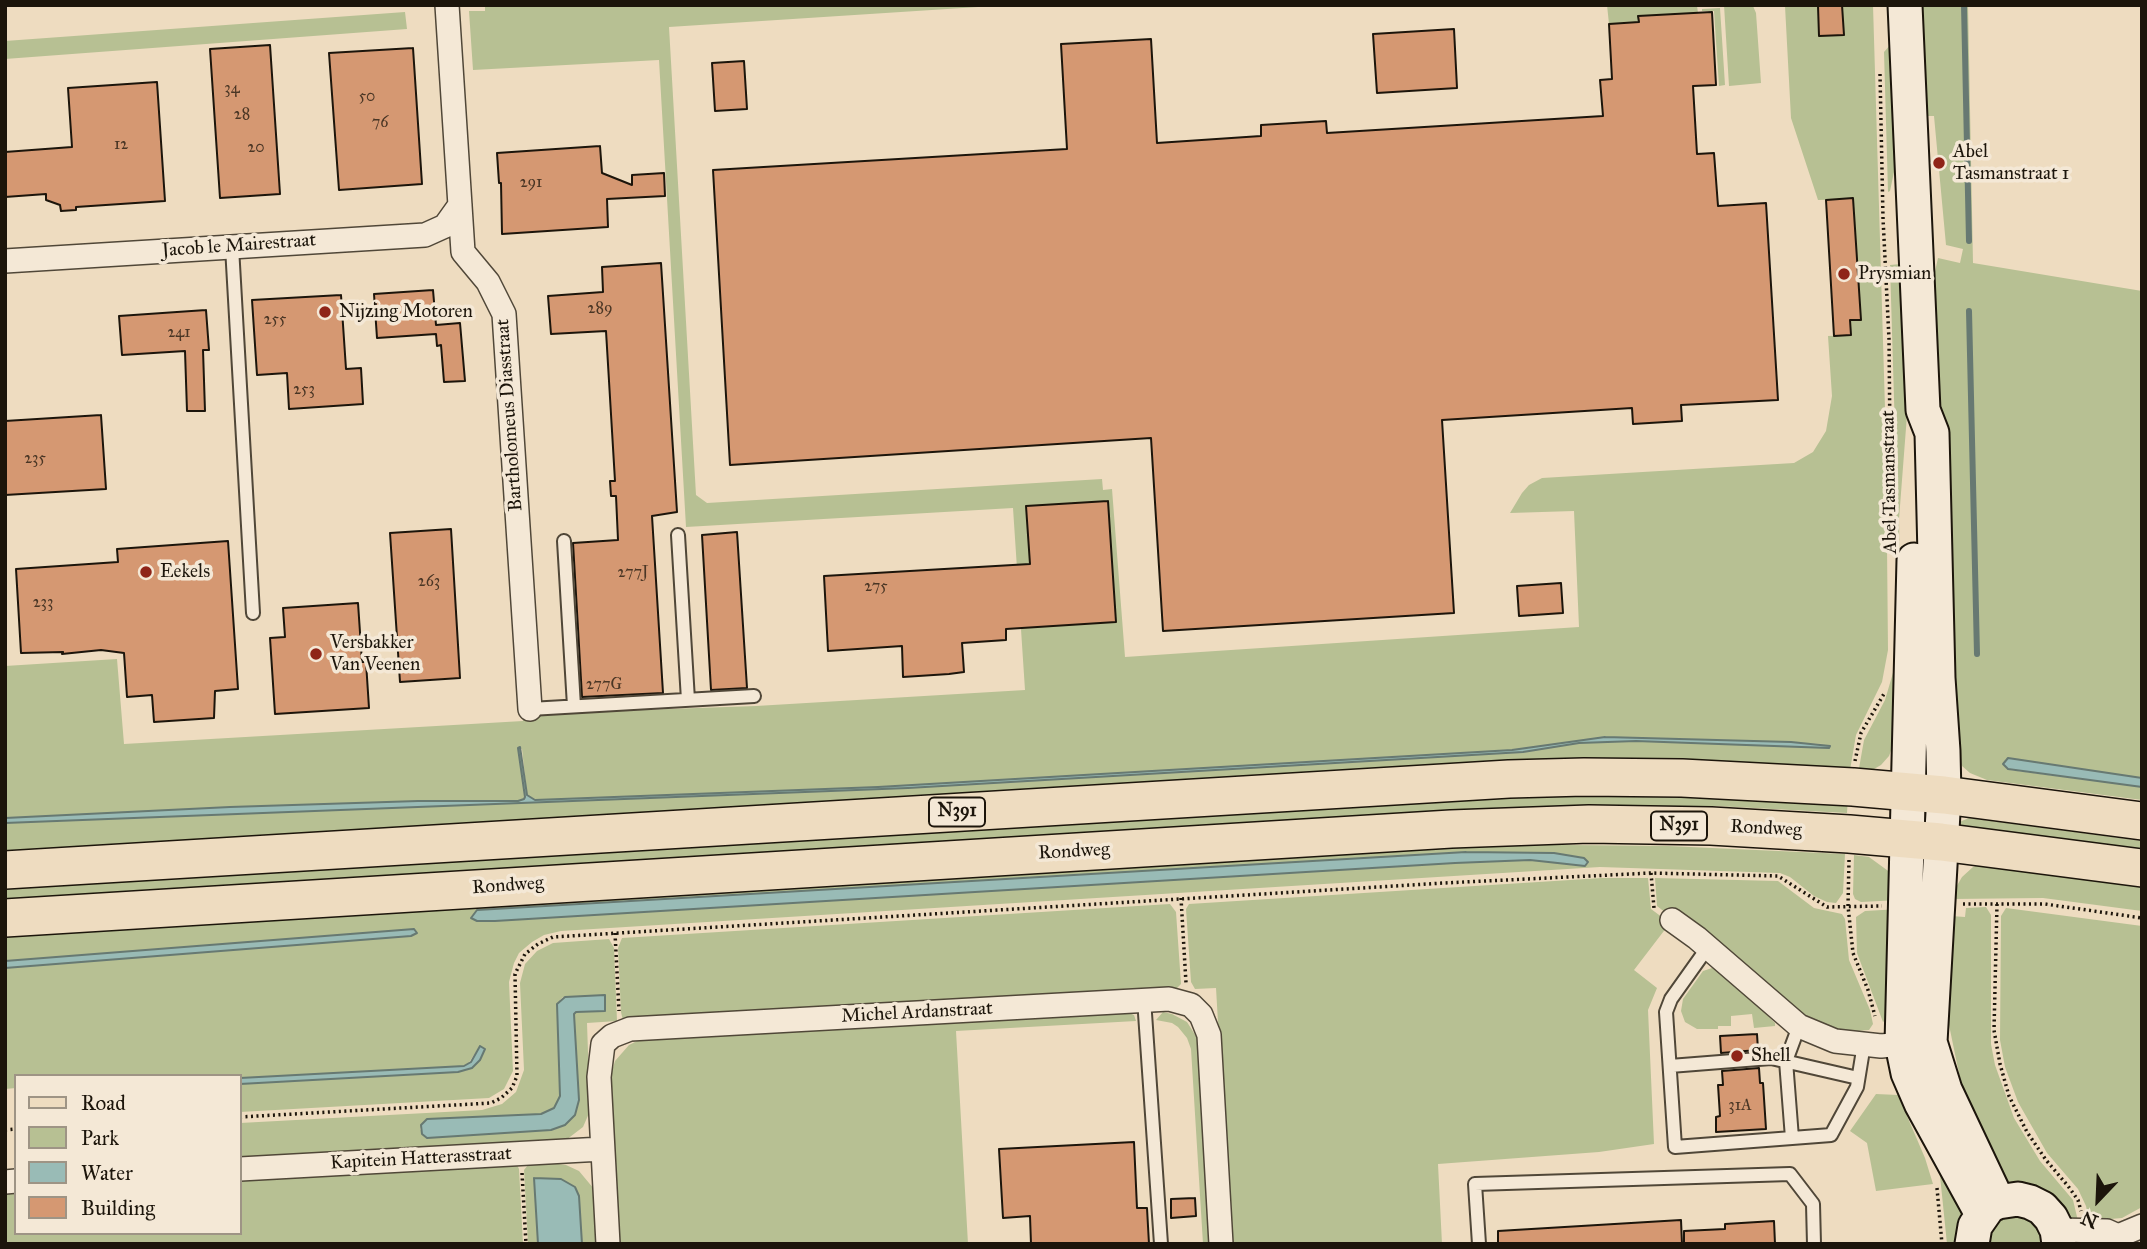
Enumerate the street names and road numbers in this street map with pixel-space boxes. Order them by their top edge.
street label: Jacob le Mairestraat [161,229,317,263]
street label: Bartholomeus Diasstraat [492,318,528,512]
street label: Abel Tasmanstraat [1877,410,1903,554]
road number: N391 [929,798,985,826]
road number: N391 [1651,812,1707,840]
street label: Rondweg [1730,816,1802,842]
street label: Rondweg [1038,839,1110,865]
street label: Rondweg [471,872,545,900]
street label: Michel Ardanstraat [841,998,993,1028]
street label: Kapitein Hatterasstraat [330,1143,512,1175]

